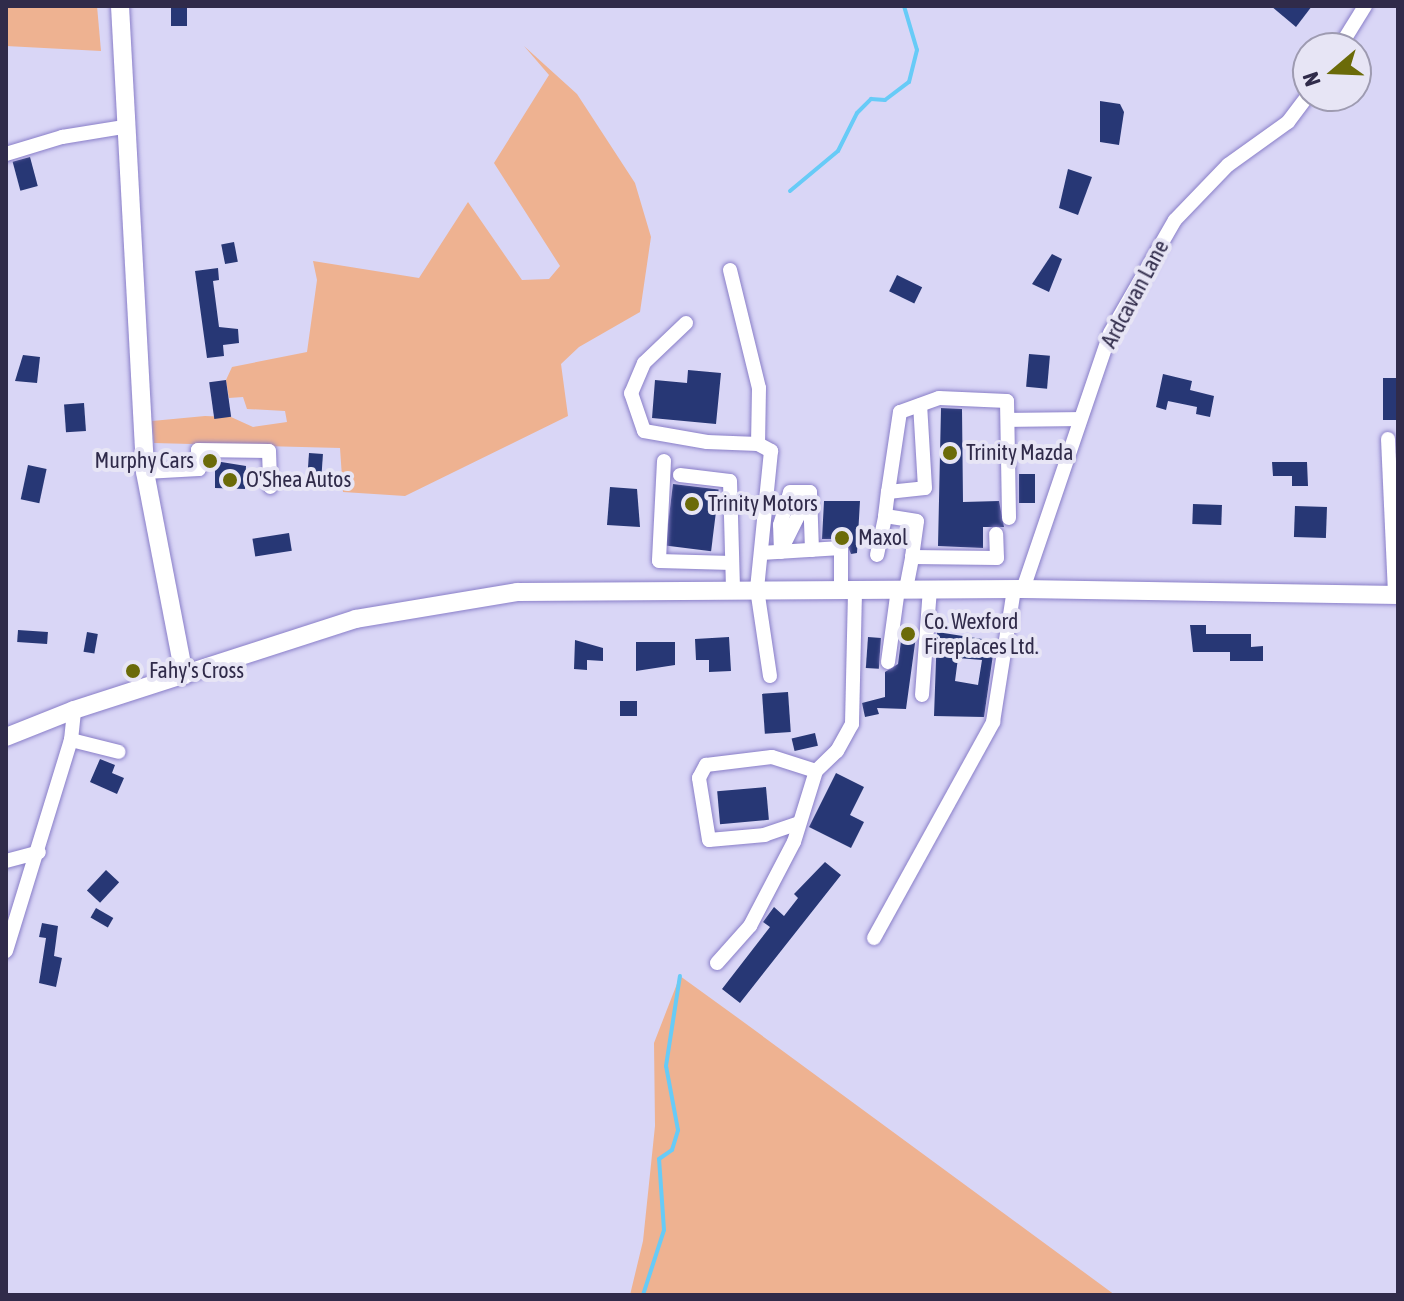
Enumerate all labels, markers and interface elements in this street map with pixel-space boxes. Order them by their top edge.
north arrow [1292,32,1372,112]
text: N [1297,69,1326,90]
street label: Ardcavan Lane [1096,236,1174,352]
place label: Trinity Mazda [966,440,1073,466]
marker: Trinity Mazda [941,444,959,462]
place label: Murphy Cars [95,448,194,474]
marker: Murphy Cars [201,452,219,470]
place label: O'Shea Autos [246,467,351,493]
marker: O'Shea Autos [221,471,239,489]
place label: Trinity Motors [708,491,818,517]
marker: Trinity Motors [683,495,701,513]
place label: Maxol [858,525,908,551]
marker: Maxol [833,529,851,547]
place label: Co. Wexford Fireplaces Ltd. [924,608,1039,660]
marker: Co. Wexford Fireplaces Ltd. [899,625,917,643]
place label: Fahy's Cross [149,658,244,684]
marker: Fahy's Cross [124,662,142,680]

